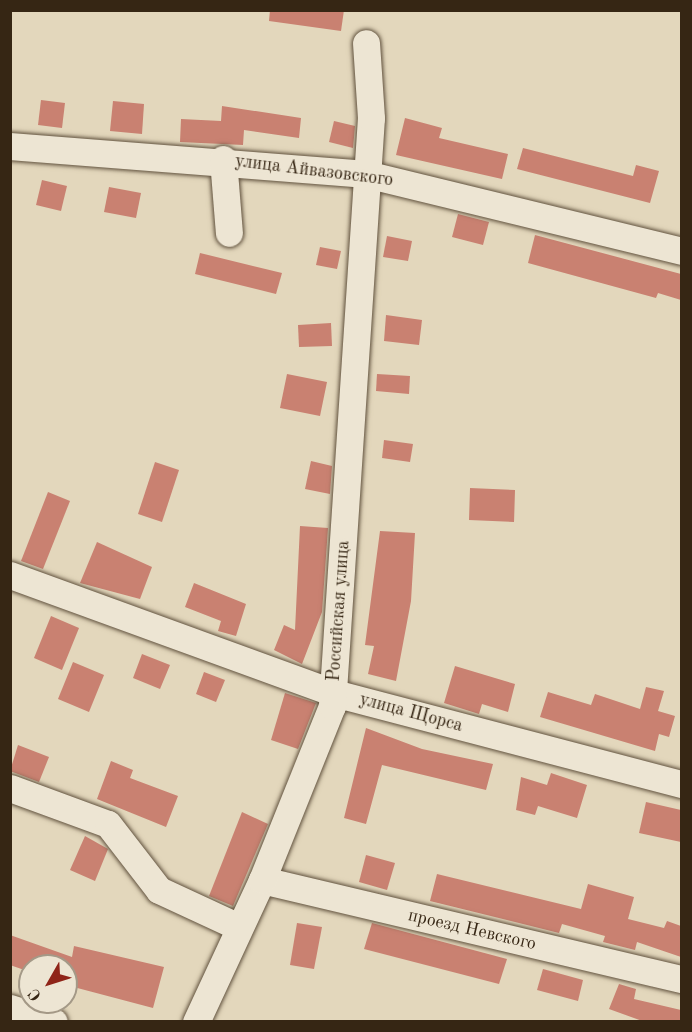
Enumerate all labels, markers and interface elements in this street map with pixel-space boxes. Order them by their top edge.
street label: улица Айвазовского [234,151,394,191]
street label: Российская улица [323,540,355,682]
street label: улица Щорса [357,689,465,737]
street label: проезд Невского [406,905,538,955]
north arrow [18,954,78,1014]
text: С [26,985,45,1003]

